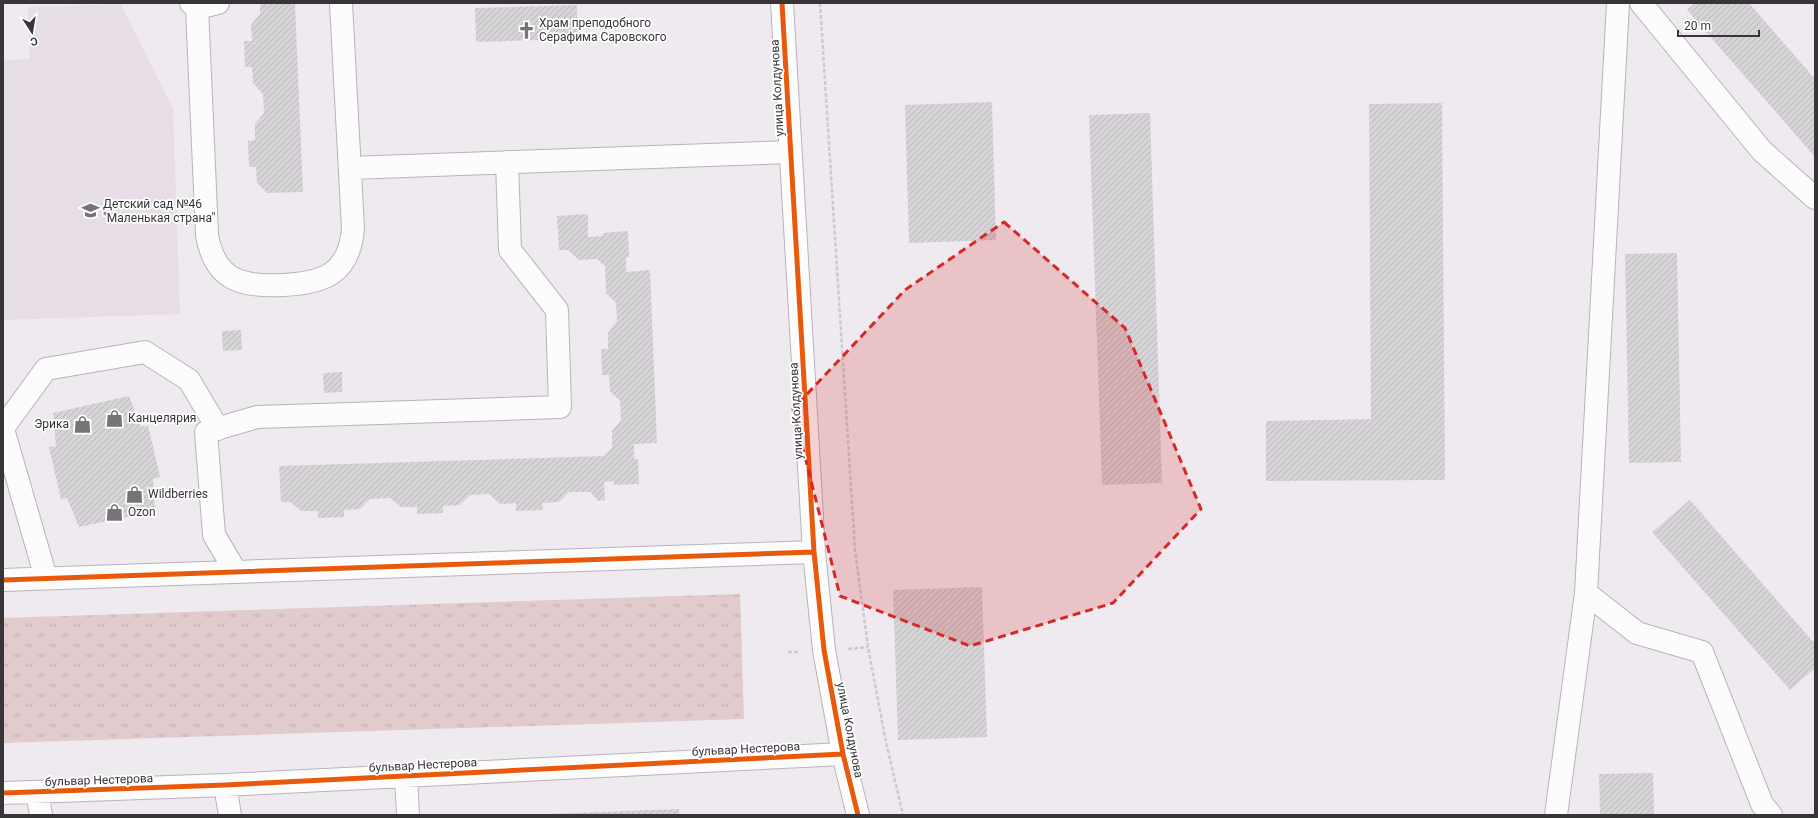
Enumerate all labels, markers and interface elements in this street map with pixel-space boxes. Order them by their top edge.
north arrow [12,12,52,52]
scale bar [1678,12,1759,38]
place label: Храм преподобного Серафима Саровского [539,16,667,44]
text: 20 m [1684,19,1711,33]
church icon: Храм преподобного Серафима Саровского [516,20,536,40]
text: С [29,34,39,48]
street label: улица Колдунова [767,39,787,137]
place label: Детский сад №46 "Маленькая страна" [103,197,216,225]
school or university icon: Детский сад №46 "Маленькая страна" [80,201,100,221]
street label: улица Колдунова [786,362,806,460]
shop icon: Канцелярия [105,408,125,428]
place label: Канцелярия [128,411,196,425]
shop icon: Эрика [72,414,92,434]
place label: Эрика [34,417,69,431]
shop icon: Wildberries [125,484,145,504]
place label: Wildberries [148,487,208,501]
shop icon: Ozon [105,502,125,522]
place label: Ozon [128,505,156,519]
street label: улица Колдунова [834,681,866,779]
street label: бульвар Нестерова [691,739,801,759]
street label: бульвар Нестерова [368,755,478,775]
street label: бульвар Нестерова [45,771,153,789]

